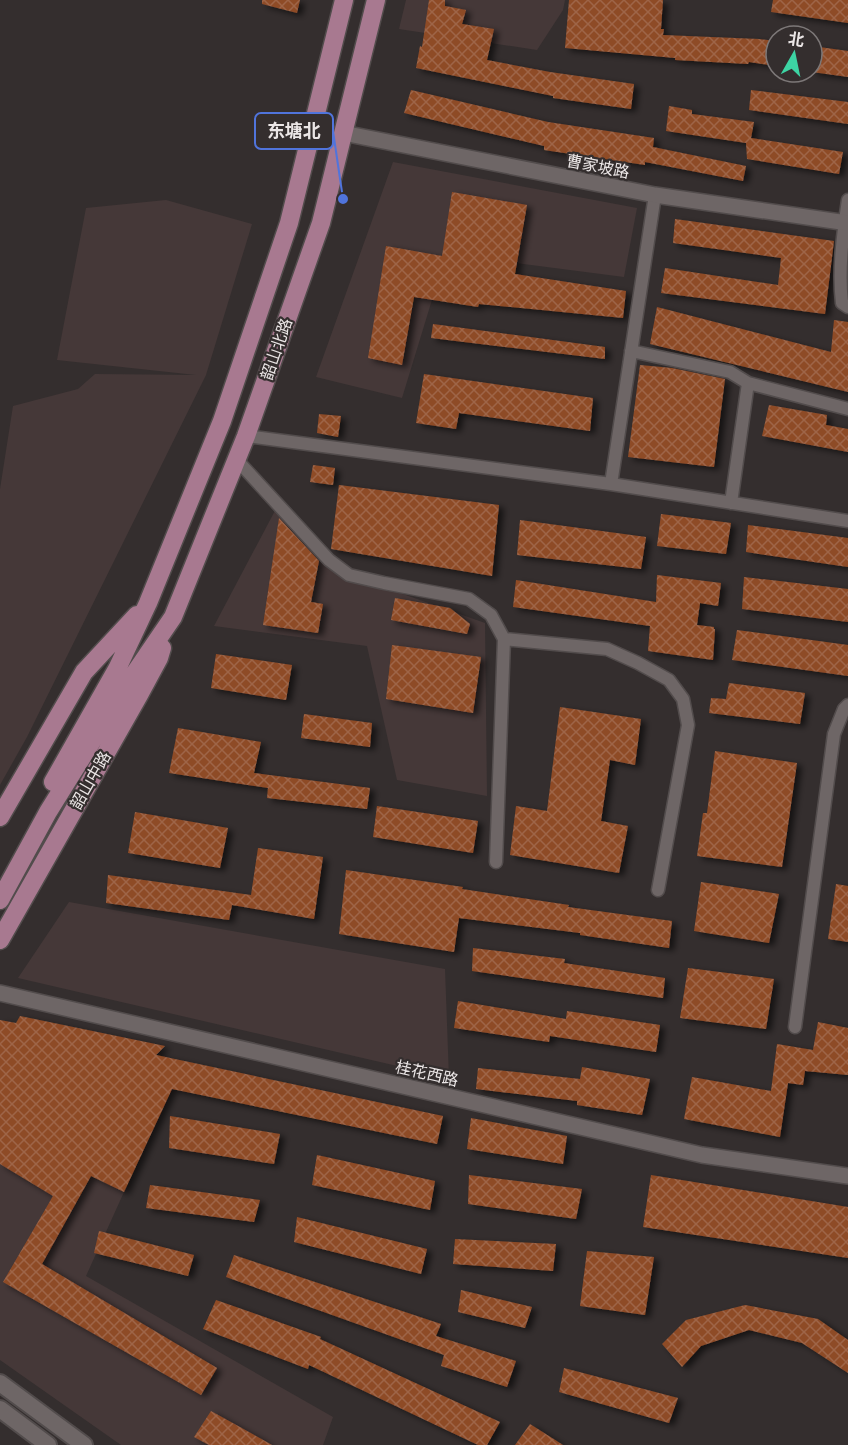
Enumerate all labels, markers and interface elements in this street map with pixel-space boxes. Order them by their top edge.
north arrow [764,24,824,84]
text: 北 [787,28,806,51]
callout: 东塘北 [255,113,333,149]
text: 东塘北 [267,119,321,143]
street label: 曹家坡路 [564,150,631,183]
street label: 韶山北路 [256,315,297,383]
street label: 韶山中路 [65,747,116,813]
street label: 桂花西路 [393,1056,460,1091]

